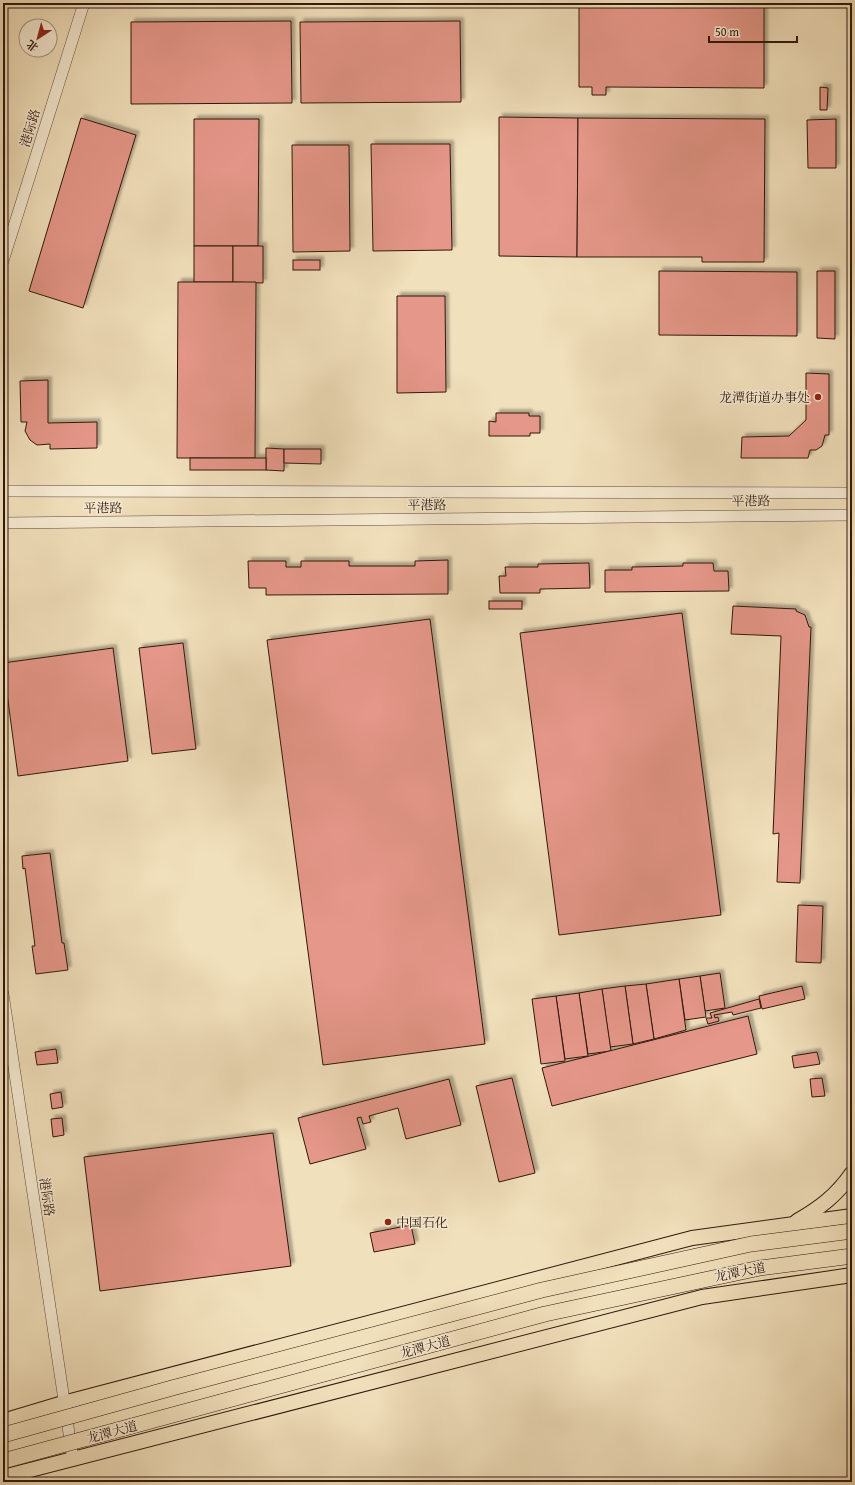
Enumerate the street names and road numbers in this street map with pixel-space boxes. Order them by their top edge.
street label: 港际路 [15,107,45,149]
street label: 平港路 [731,491,771,511]
street label: 平港路 [407,495,447,515]
street label: 平港路 [83,498,123,518]
street label: 港际路 [35,1176,59,1218]
street label: 龙潭大道 [713,1258,767,1286]
street label: 龙潭大道 [397,1331,453,1363]
street label: 龙潭大道 [84,1416,140,1448]

